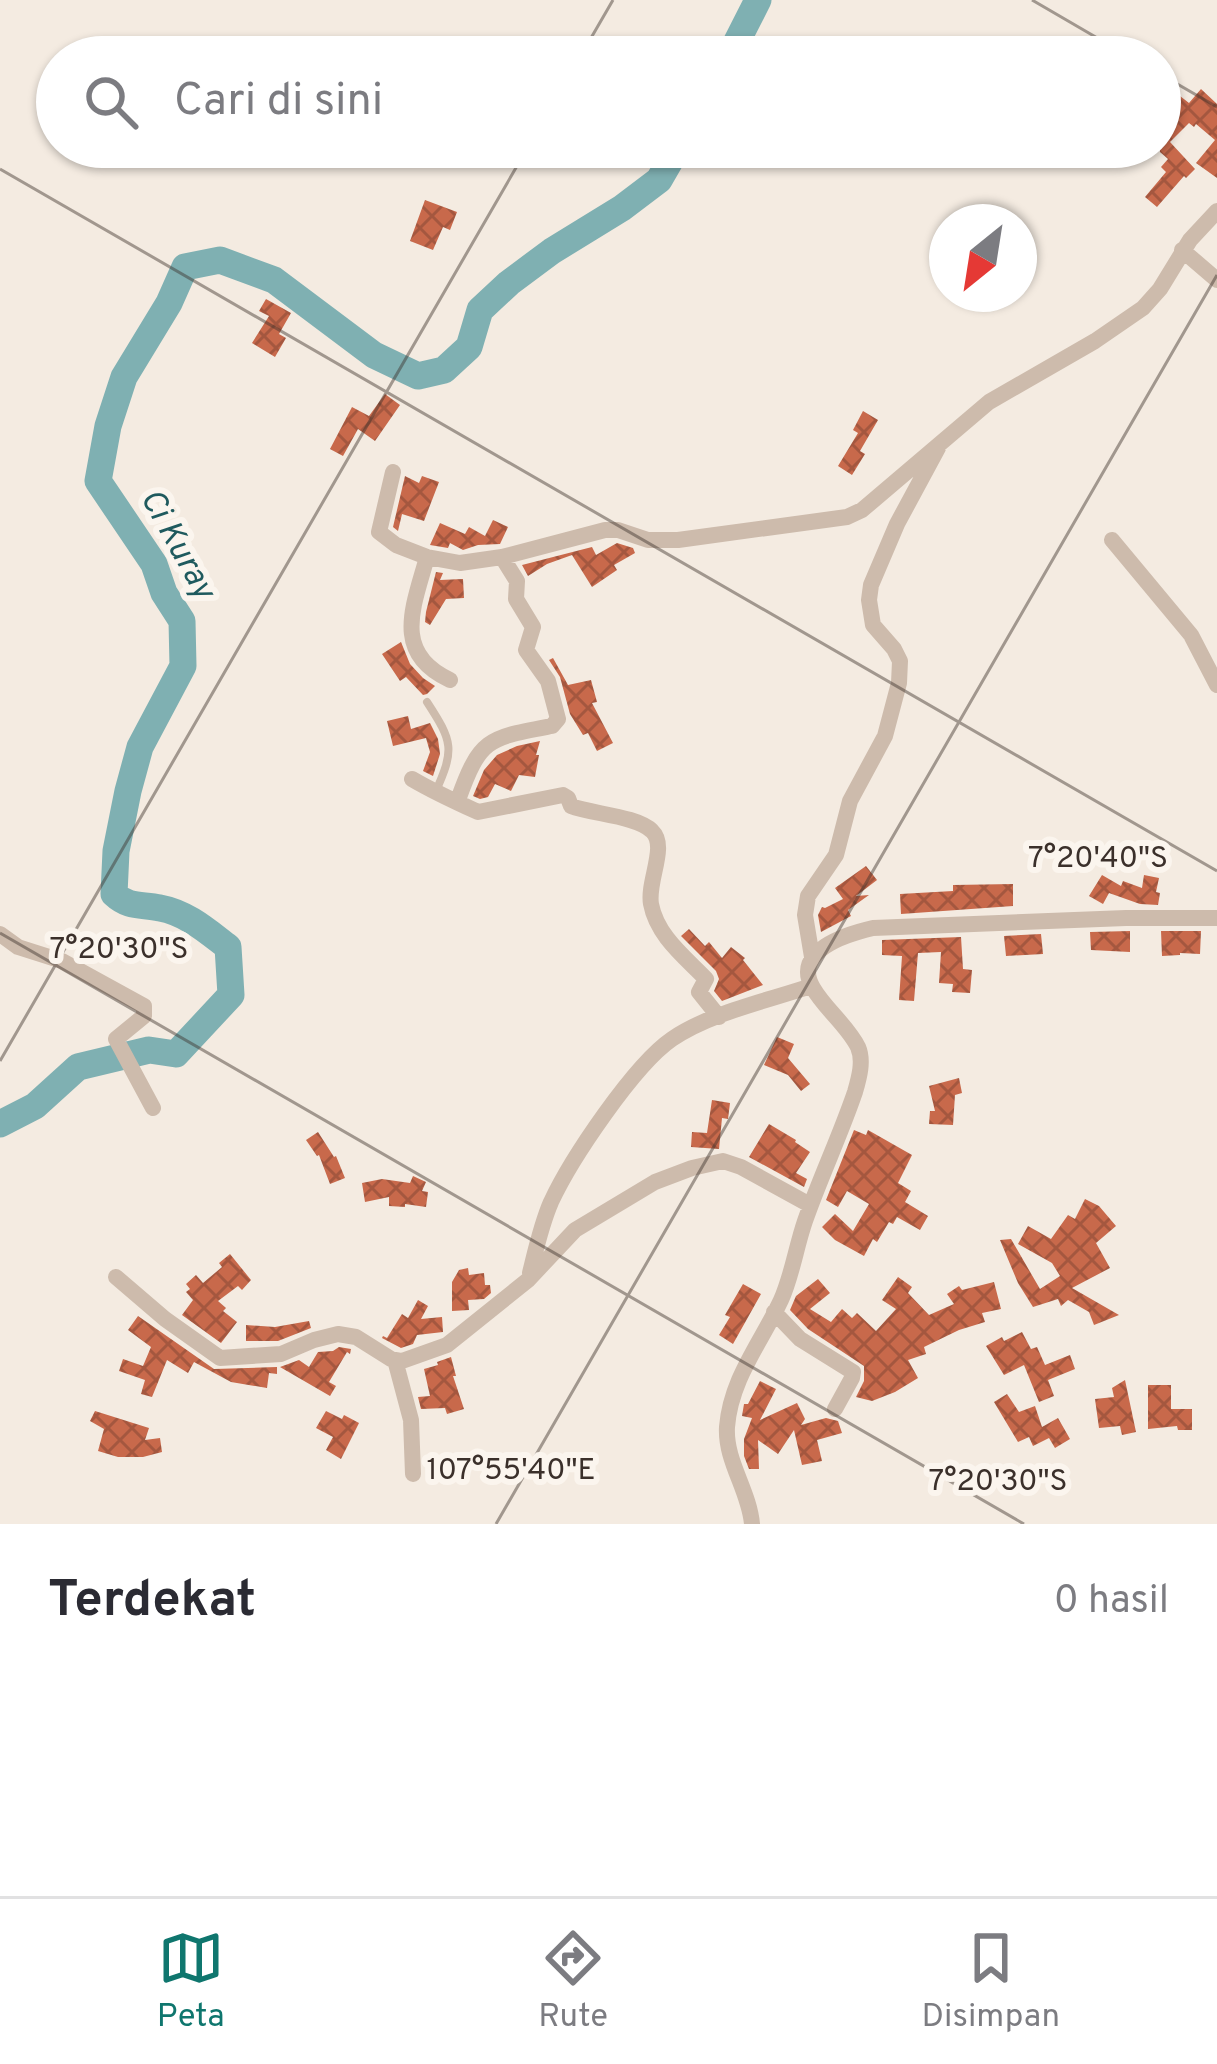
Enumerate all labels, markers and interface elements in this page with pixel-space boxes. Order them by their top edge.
search box [36,36,1181,168]
icon: search [78,69,144,135]
text: Cari di sini [174,74,383,131]
north arrow [929,204,1037,312]
water label: Ci Kuray [129,482,224,609]
text: 7°20'40"S [1028,841,1168,878]
text: 7°20'30"S [49,932,189,969]
text: 107°55'40"E [426,1453,596,1490]
text: 7°20'30"S [928,1464,1068,1501]
text: Terdekat [48,1570,256,1635]
text: 0 hasil [1054,1578,1169,1627]
tab: Peta [157,1925,225,2039]
tab: Rute [538,1925,608,2039]
tab: Disimpan [922,1925,1060,2039]

